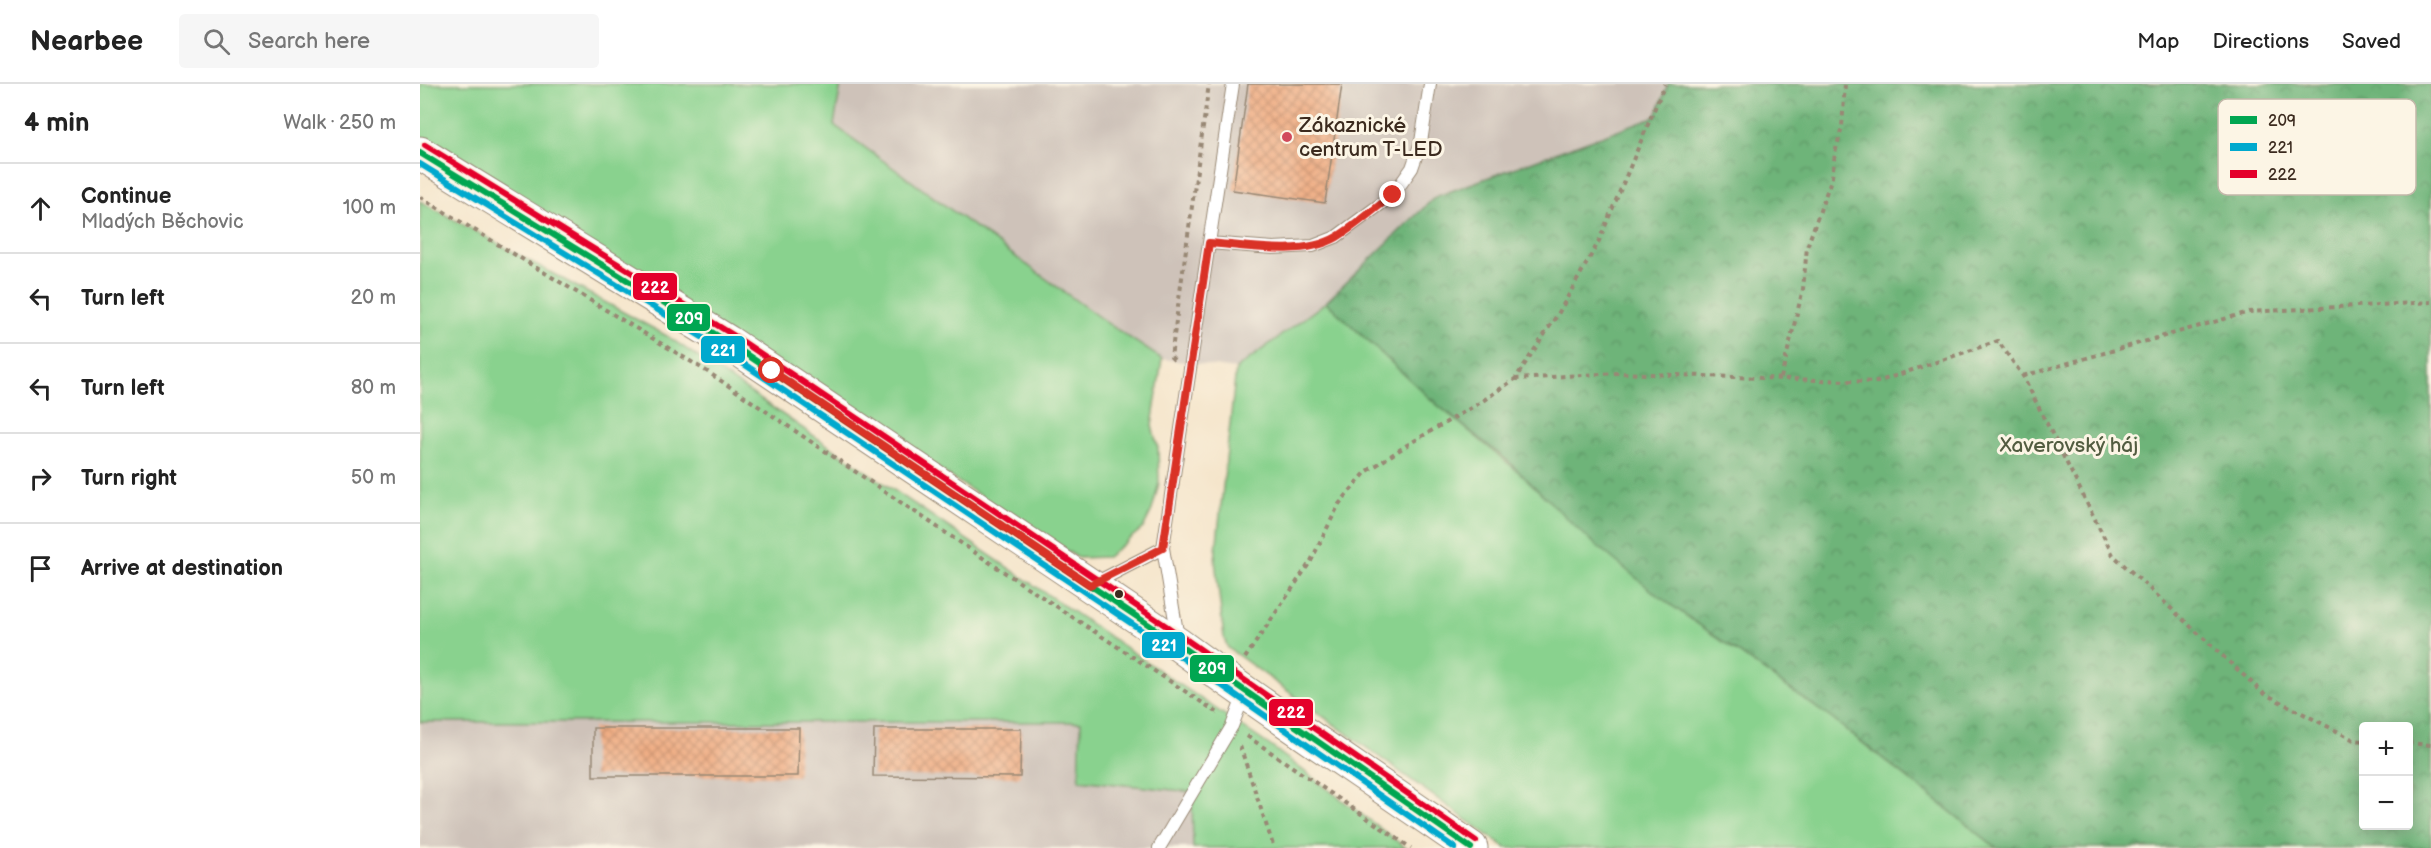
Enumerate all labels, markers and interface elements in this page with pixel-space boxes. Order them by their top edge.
search box [179,14,599,68]
text: Nearbee [30,25,143,58]
icon: search [200,25,233,58]
text: Search here [248,28,370,55]
text: Map [2137,29,2180,54]
text: Directions [2213,29,2309,54]
text: Saved [2342,29,2401,54]
legend [2218,99,2416,195]
text: 4 min [24,108,89,139]
text: Walk · 250 m [283,111,396,135]
text: 209 [2268,112,2296,131]
place label: Zákaznické centrum T-LED [1298,113,1442,162]
marker: Zákaznické centrum T-LED [1280,130,1294,144]
text: 221 [2268,139,2293,158]
text: 222 [2268,166,2297,185]
route end [1379,181,1405,207]
text: Continue [81,183,171,210]
icon: ahead [24,192,57,225]
text: 100 m [343,196,396,220]
text: Mladých Běchovic [81,210,244,234]
line badge: 222 [632,272,678,301]
text: 222 [641,279,670,298]
icon: left [24,282,57,315]
text: Turn left [81,285,165,312]
text: 20 m [351,286,396,310]
line badge: 209 [666,303,711,332]
text: 209 [675,310,703,329]
line badge: 221 [700,335,746,364]
text: 221 [710,342,736,361]
route start [758,357,784,383]
icon: left [24,372,57,405]
text: Turn left [81,375,165,402]
text: 80 m [351,376,396,400]
park label: Xaverovský háj [1999,433,2138,458]
icon: right [24,462,57,495]
text: Turn right [81,465,177,492]
text: 50 m [351,466,396,490]
icon: arrive [24,552,57,585]
text: Arrive at destination [81,555,283,582]
unlabelled marker [1113,588,1125,600]
line badge: 221 [1141,631,1186,659]
text: 221 [1151,637,1177,656]
line badge: 209 [1189,654,1235,683]
text: 209 [1198,660,1226,679]
line badge: 222 [1268,698,1314,727]
text: 222 [1277,704,1306,723]
map controls [2359,722,2413,830]
button: + [2359,722,2413,776]
button: − [2359,776,2413,830]

